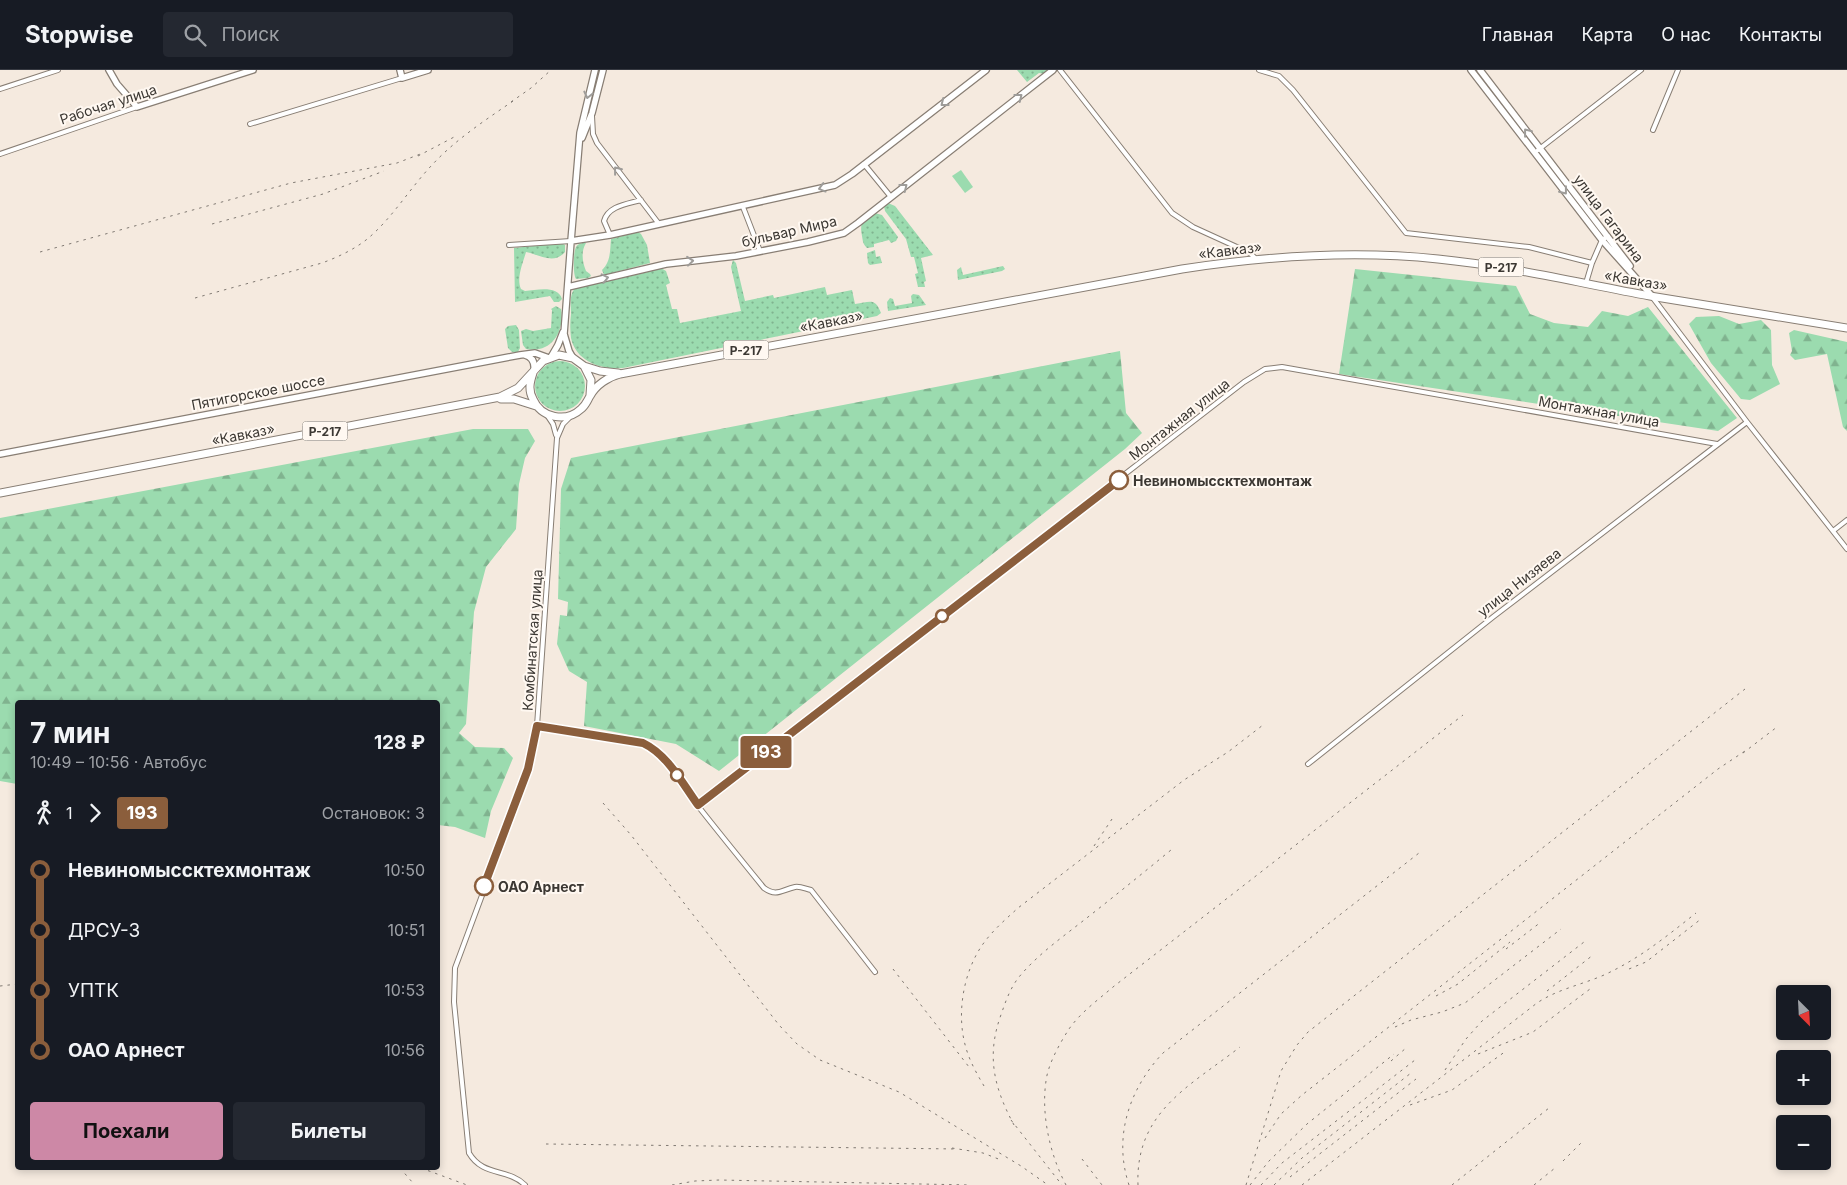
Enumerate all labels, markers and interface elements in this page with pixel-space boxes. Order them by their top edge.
search box [163,12,513,57]
text: Stopwise [25,20,133,49]
icon: search [181,21,209,49]
text: Поиск [221,23,279,46]
text: Главная [1482,24,1553,45]
text: Карта [1581,24,1633,45]
text: О нас [1661,24,1711,45]
text: Контакты [1739,24,1822,45]
street label: Рабочая улица [57,80,159,128]
one-way arrow [583,91,594,100]
one-way arrow [1013,94,1023,103]
one-way arrow [940,97,950,106]
one-way arrow [1524,128,1533,138]
one-way arrow [615,167,623,176]
street label: улица Гагарина [1570,171,1648,265]
one-way arrow [818,182,827,193]
one-way arrow [898,184,908,193]
one-way arrow [1559,185,1568,194]
street label: бульвар Мира [740,212,838,250]
street label: «Кавказ» [1197,238,1263,262]
one-way arrow [686,256,694,267]
road number: Р-217 [1478,258,1524,276]
street label: «Кавказ» [1603,266,1669,294]
one-way arrow [600,273,609,284]
street label: «Кавказ» [798,307,864,335]
road number: Р-217 [724,340,768,360]
street label: Пятигорское шоссе [190,371,326,413]
street label: Монтажная улица [1125,375,1233,463]
street label: Монтажная улица [1537,392,1661,430]
street label: «Кавказ» [210,420,276,448]
road number: Р-217 [302,422,348,441]
marker: Невиномыссктехмонтаж [1109,470,1129,490]
place label: Невиномыссктехмонтаж [1133,472,1312,489]
street label: улица Низяева [1474,544,1564,620]
street label: Комбинатская улица [519,569,545,711]
unlabelled marker [935,609,949,623]
text: 7 мин [30,716,111,750]
text: 128 ₽ [374,731,425,754]
line badge: 193 [737,736,795,768]
text: 193 [750,741,782,762]
text: 10:49 – 10:56 · Автобус [30,752,207,772]
unlabelled marker [670,768,684,782]
icon: walk [30,799,58,827]
icon: forward [81,799,109,827]
text: 193 [127,802,158,823]
text: 1 [66,803,73,823]
text: Остановок: 3 [322,803,425,823]
text: Невиномыссктехмонтаж [68,859,311,882]
text: 10:50 [384,860,425,880]
marker: ОАО Арнест [474,876,494,896]
place label: ОАО Арнест [498,878,584,895]
text: ДРСУ-3 [68,919,140,942]
text: 10:51 [388,920,425,940]
text: УПТК [68,979,119,1002]
text: 10:53 [384,980,425,1000]
north arrow [1776,985,1831,1040]
map controls [1776,985,1831,1170]
text: ОАО Арнест [68,1039,185,1062]
text: 10:56 [384,1040,425,1060]
button: + [1776,1050,1831,1105]
button: Поехали [30,1102,223,1160]
button: Билеты [233,1102,425,1160]
button: − [1776,1115,1831,1170]

